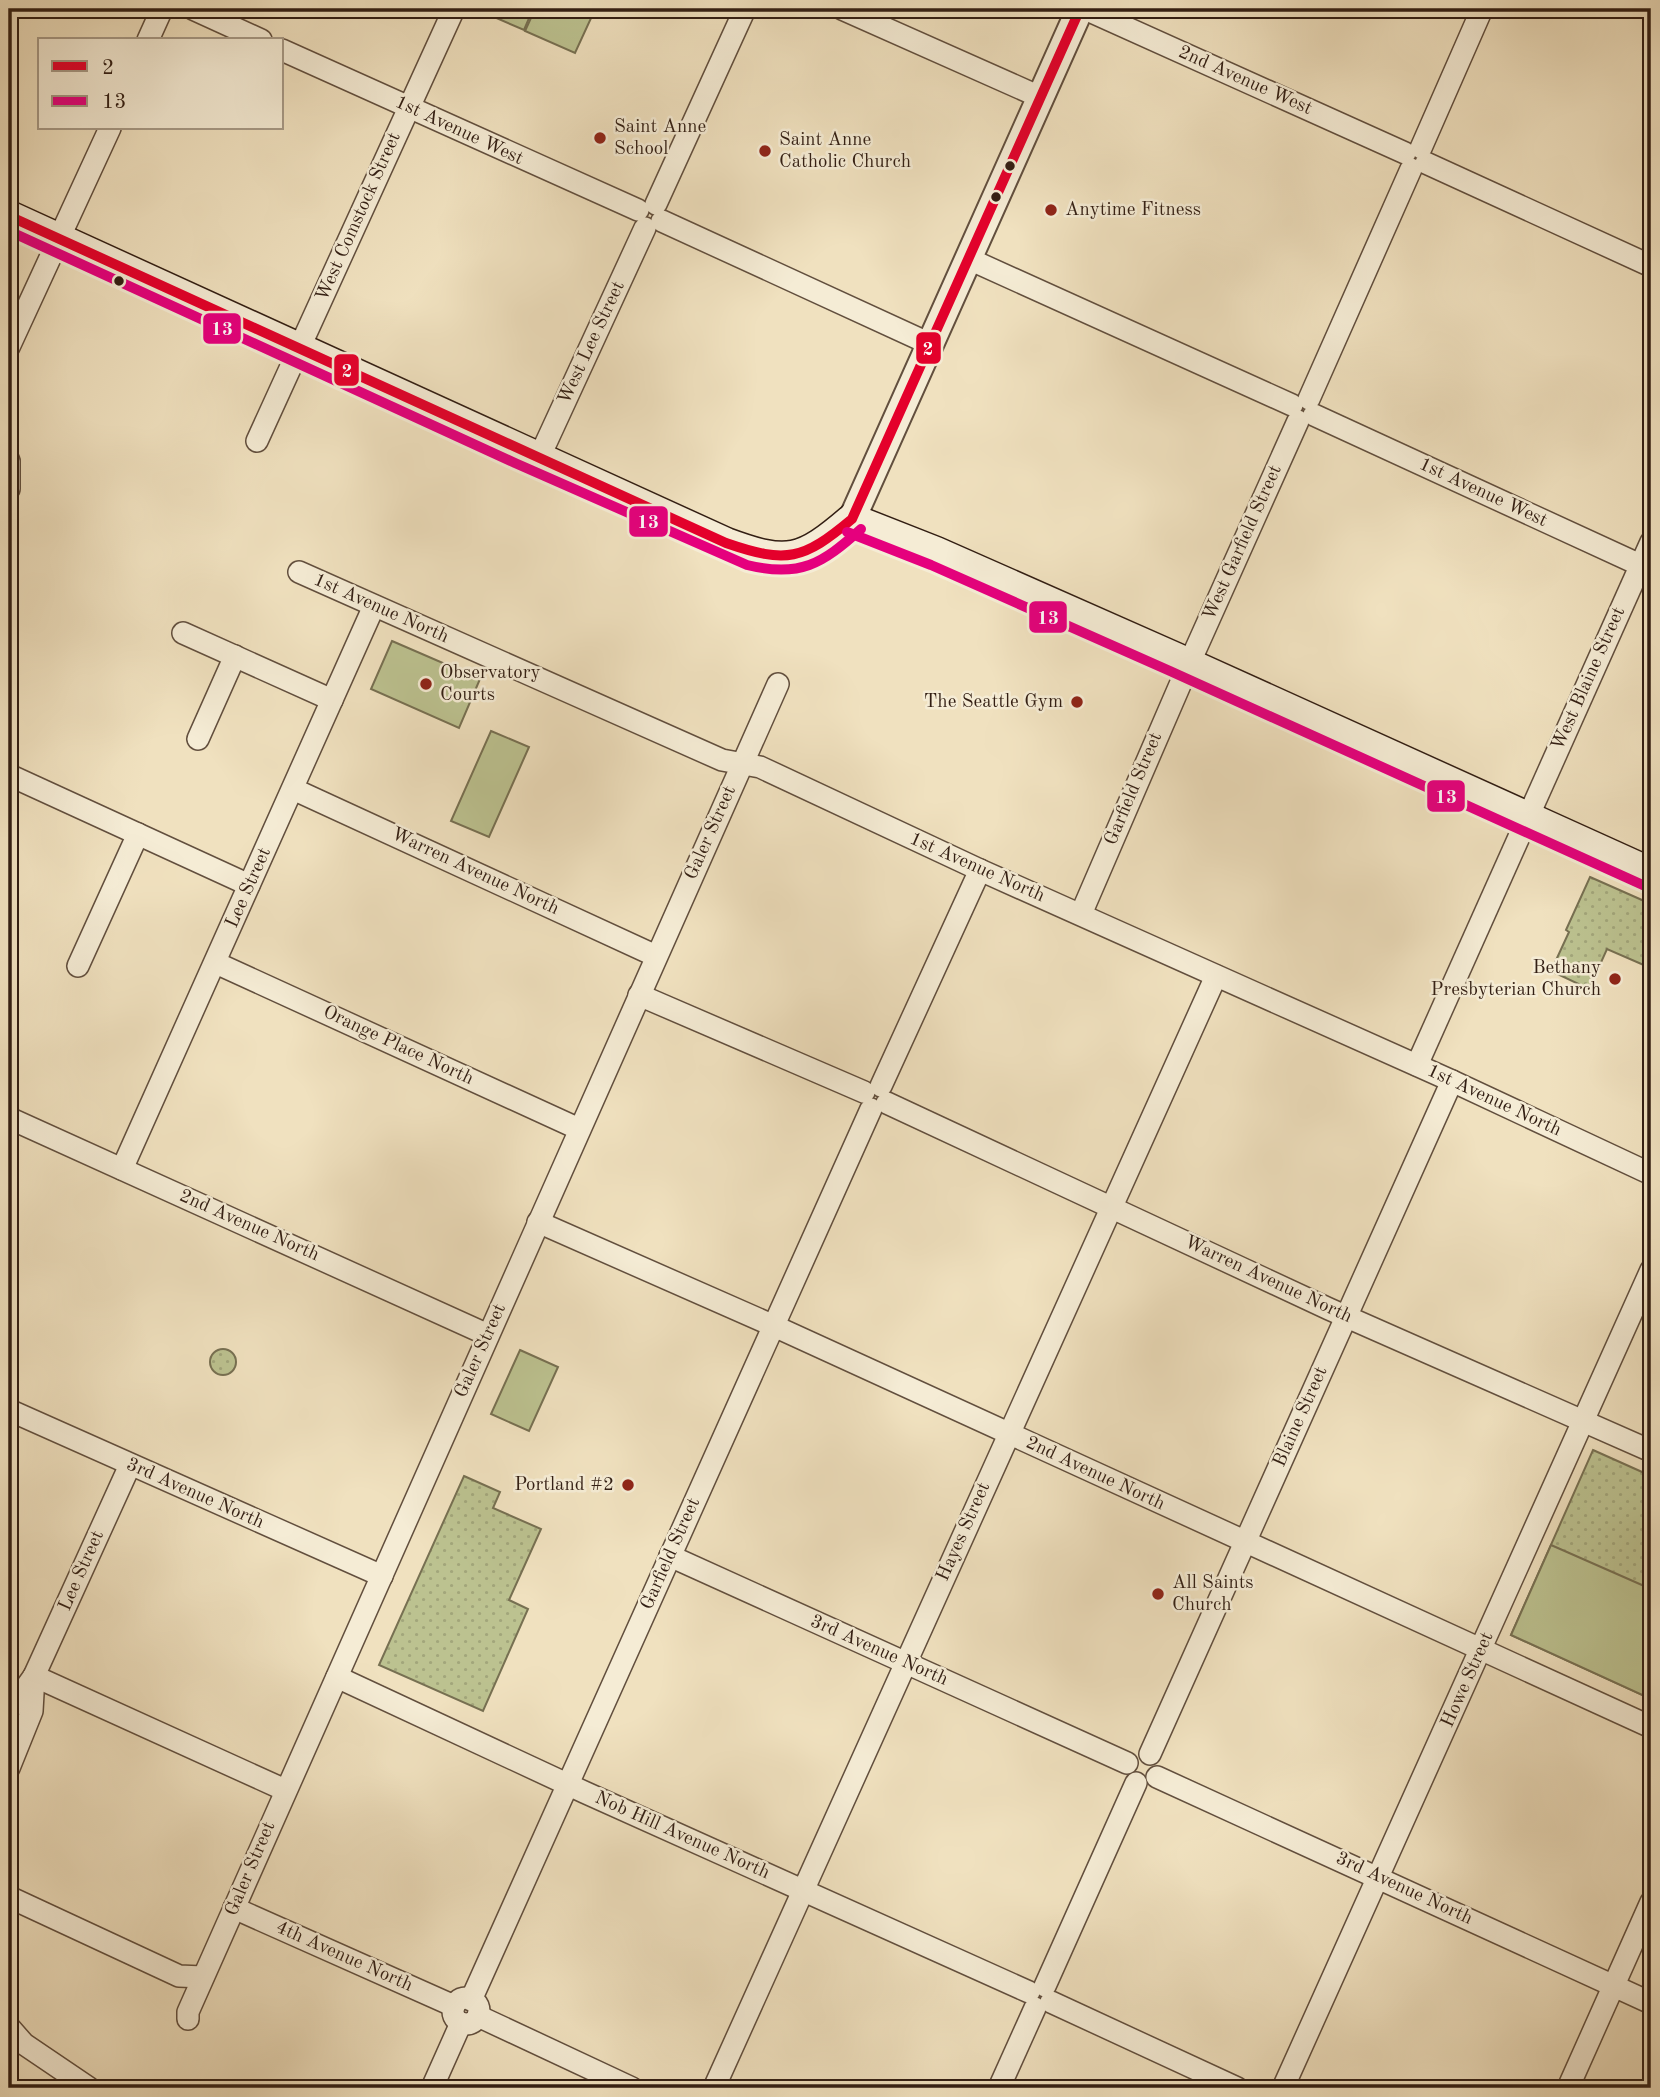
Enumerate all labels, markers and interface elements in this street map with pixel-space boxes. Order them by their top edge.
legend [38,38,284,130]
street label: 2nd Avenue West [1175,43,1315,119]
text: 2 [102,58,114,79]
text: 13 [102,92,126,113]
street label: 1st Avenue West [392,93,526,169]
place label: Saint Anne School [614,118,706,159]
street label: West Comstock Street [313,130,405,304]
marker: Saint Anne School [592,130,608,146]
place label: Saint Anne Catholic Church [779,131,911,172]
marker: Saint Anne Catholic Church [757,143,773,159]
unlabelled marker [1003,159,1017,173]
unlabelled marker [989,190,1003,204]
place label: Anytime Fitness [1065,201,1201,220]
marker: Anytime Fitness [1043,202,1059,218]
unlabelled marker [112,274,126,288]
street label: West Lee Street [555,279,629,407]
line badge: 13 [202,312,242,345]
text: 13 [211,321,233,340]
line badge: 2 [915,331,942,365]
text: 2 [922,341,934,360]
line badge: 2 [333,353,360,387]
text: 2 [341,363,353,382]
street label: 1st Avenue West [1416,455,1550,531]
street label: West Garfield Street [1200,462,1286,624]
line badge: 13 [628,505,669,538]
text: 13 [637,514,659,533]
street label: 1st Avenue North [311,571,451,647]
line badge: 13 [1028,600,1068,634]
street label: West Blaine Street [1549,604,1629,754]
text: 13 [1037,610,1059,629]
place label: Observatory Courts [440,664,541,705]
marker: Observatory Courts [418,676,434,692]
place label: The Seattle Gym [924,693,1063,712]
marker: The Seattle Gym [1069,694,1085,710]
street label: Garfield Street [1102,730,1166,848]
line badge: 13 [1426,779,1466,813]
street label: Galer Street [682,783,740,883]
text: 13 [1435,789,1457,808]
street label: Warren Avenue North [388,825,562,919]
street label: 1st Avenue North [907,830,1047,906]
street label: Lee Street [223,845,275,931]
place label: Bethany Presbyterian Church [1431,959,1601,1000]
marker: Bethany Presbyterian Church [1607,971,1623,987]
street label: Orange Place North [320,1003,476,1089]
street label: 1st Avenue North [1424,1062,1564,1140]
street label: 2nd Avenue North [176,1187,322,1265]
street label: Warren Avenue North [1181,1233,1355,1327]
street label: Galer Street [452,1301,510,1401]
street label: Blaine Street [1270,1364,1332,1470]
street label: 2nd Avenue North [1023,1433,1167,1515]
street label: 3rd Avenue North [123,1455,267,1533]
place label: Portland #2 [514,1476,614,1495]
marker: Portland #2 [620,1477,636,1493]
street label: Hayes Street [934,1480,994,1584]
street label: Garfield Street [638,1495,704,1613]
street label: Lee Street [56,1528,108,1614]
place label: All Saints Church [1172,1574,1254,1615]
marker: All Saints Church [1150,1586,1166,1602]
street label: 3rd Avenue North [807,1612,951,1690]
street label: Howe Street [1439,1629,1497,1731]
street label: Nob Hill Avenue North [592,1789,772,1883]
street label: Galer Street [223,1819,279,1919]
street label: 3rd Avenue North [1333,1849,1475,1929]
street label: 4th Avenue North [273,1918,415,1996]

